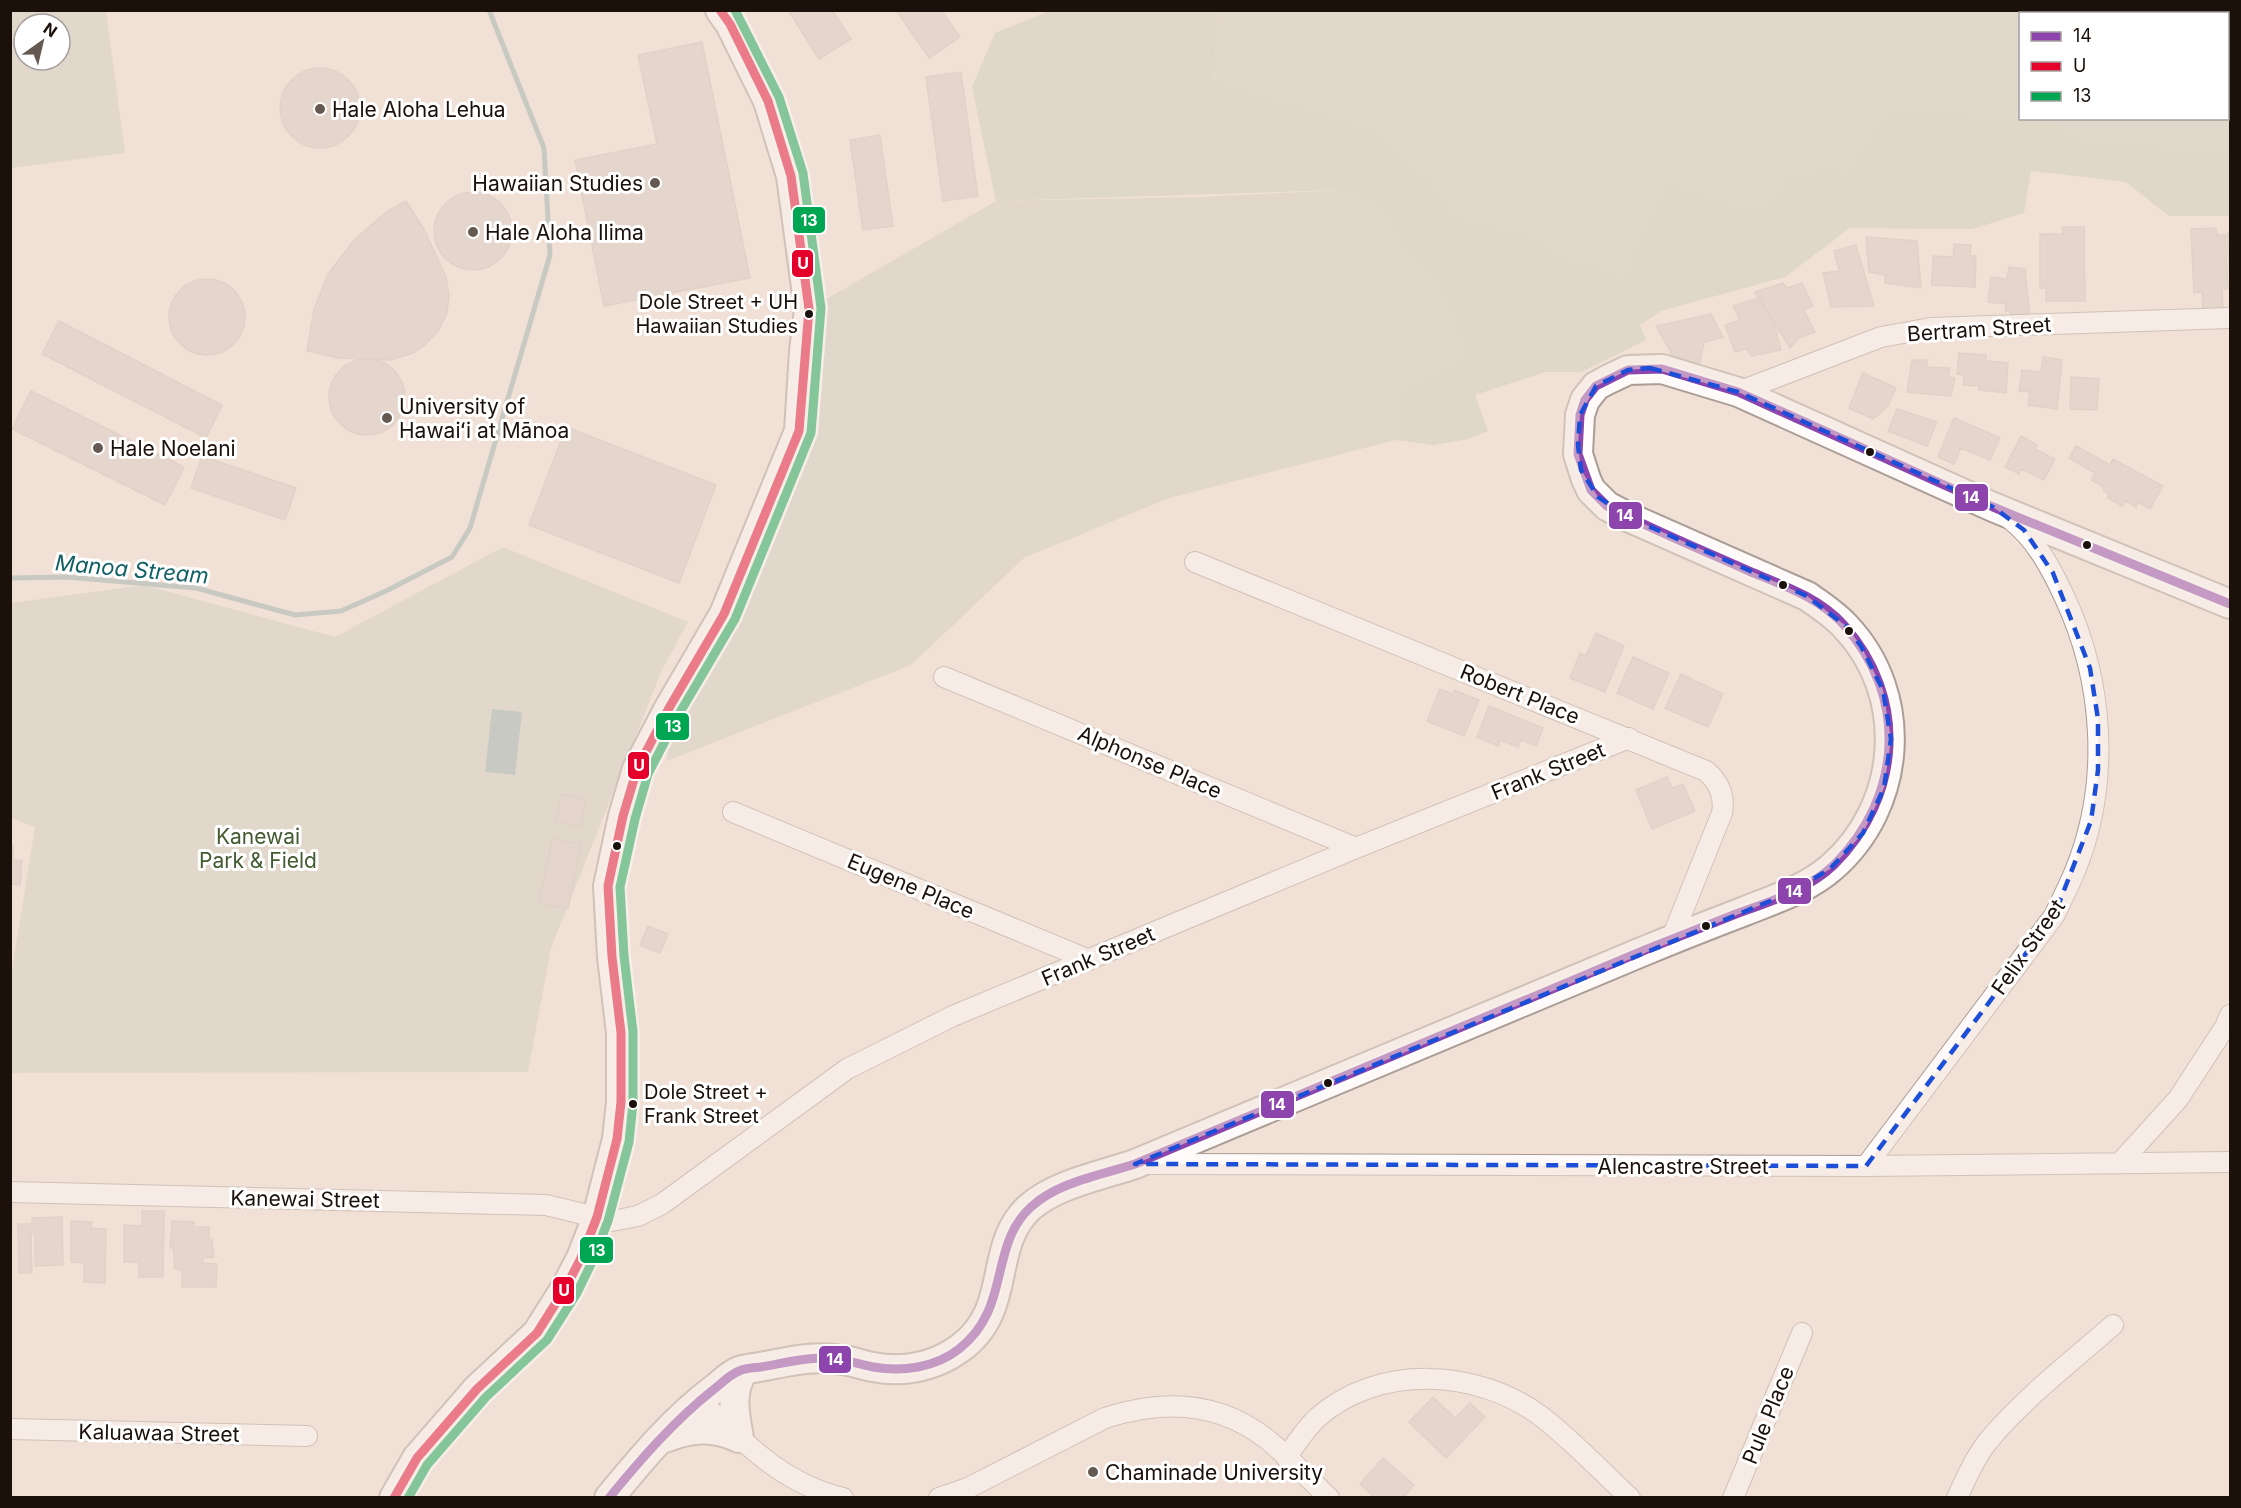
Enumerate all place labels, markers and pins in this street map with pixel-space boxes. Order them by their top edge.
place label: Hale Aloha Lehua [332,97,506,122]
marker: Hale Aloha Lehua [313,102,327,116]
place label: Hawaiian Studies [472,171,643,196]
marker: Hawaiian Studies [648,176,662,190]
place label: Hale Aloha Ilima [485,220,644,245]
marker: Hale Aloha Ilima [466,225,480,239]
place label: Dole Street + UH Hawaiian Studies [635,290,798,338]
marker: Dole Street + UH Hawaiian Studies [803,308,815,320]
place label: University of Hawaiʻi at Mānoa [399,394,569,443]
marker: University of Hawaiʻi at Mānoa [380,411,394,425]
place label: Hale Noelani [110,436,236,461]
marker: Hale Noelani [91,441,105,455]
unlabelled marker [1864,446,1876,458]
unlabelled marker [2081,539,2093,551]
unlabelled marker [1777,579,1789,591]
unlabelled marker [1843,625,1855,637]
unlabelled marker [611,840,623,852]
unlabelled marker [1700,920,1712,932]
unlabelled marker [1322,1077,1334,1089]
place label: Dole Street + Frank Street [644,1080,768,1128]
marker: Dole Street + Frank Street [627,1098,639,1110]
place label: Chaminade University [1105,1460,1323,1485]
marker: Chaminade University [1086,1465,1100,1479]

